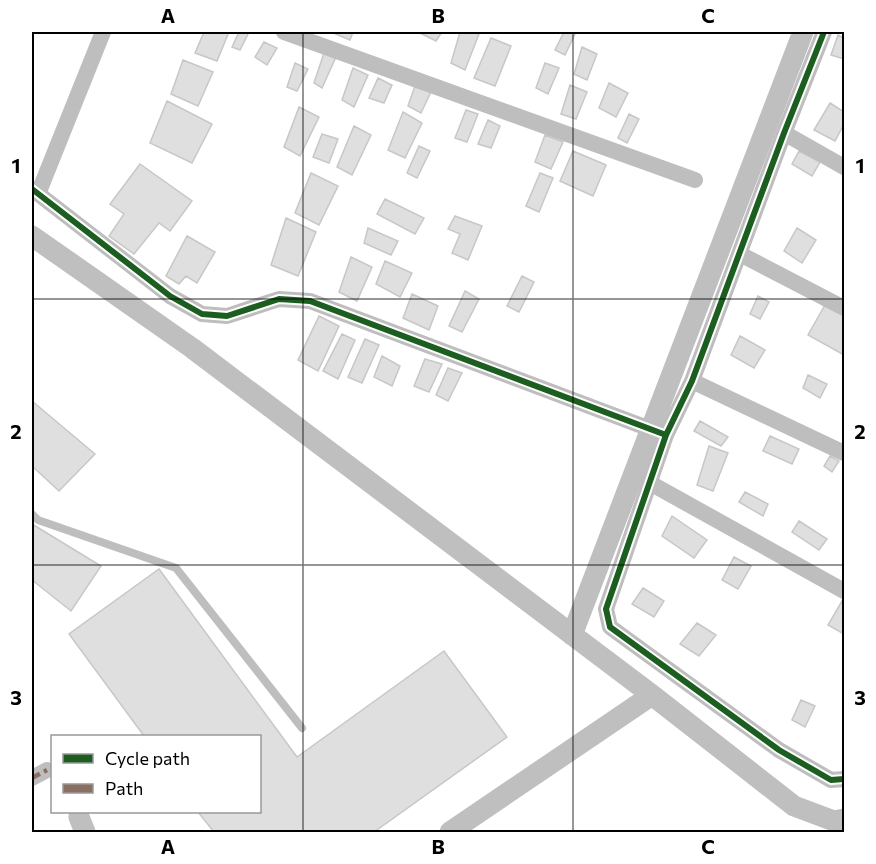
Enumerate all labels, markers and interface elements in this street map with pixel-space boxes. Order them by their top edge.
text: A [161,3,175,27]
text: B [431,3,445,27]
text: C [701,3,715,27]
text: 1 [11,153,21,177]
text: 1 [855,153,865,177]
text: 2 [10,419,22,443]
text: 2 [854,419,866,443]
text: 3 [10,685,22,709]
text: 3 [854,685,866,709]
legend [51,735,261,813]
text: Cycle path [105,747,190,769]
text: Path [105,777,143,799]
text: A [161,834,175,858]
text: B [431,834,445,858]
text: C [701,834,715,858]

